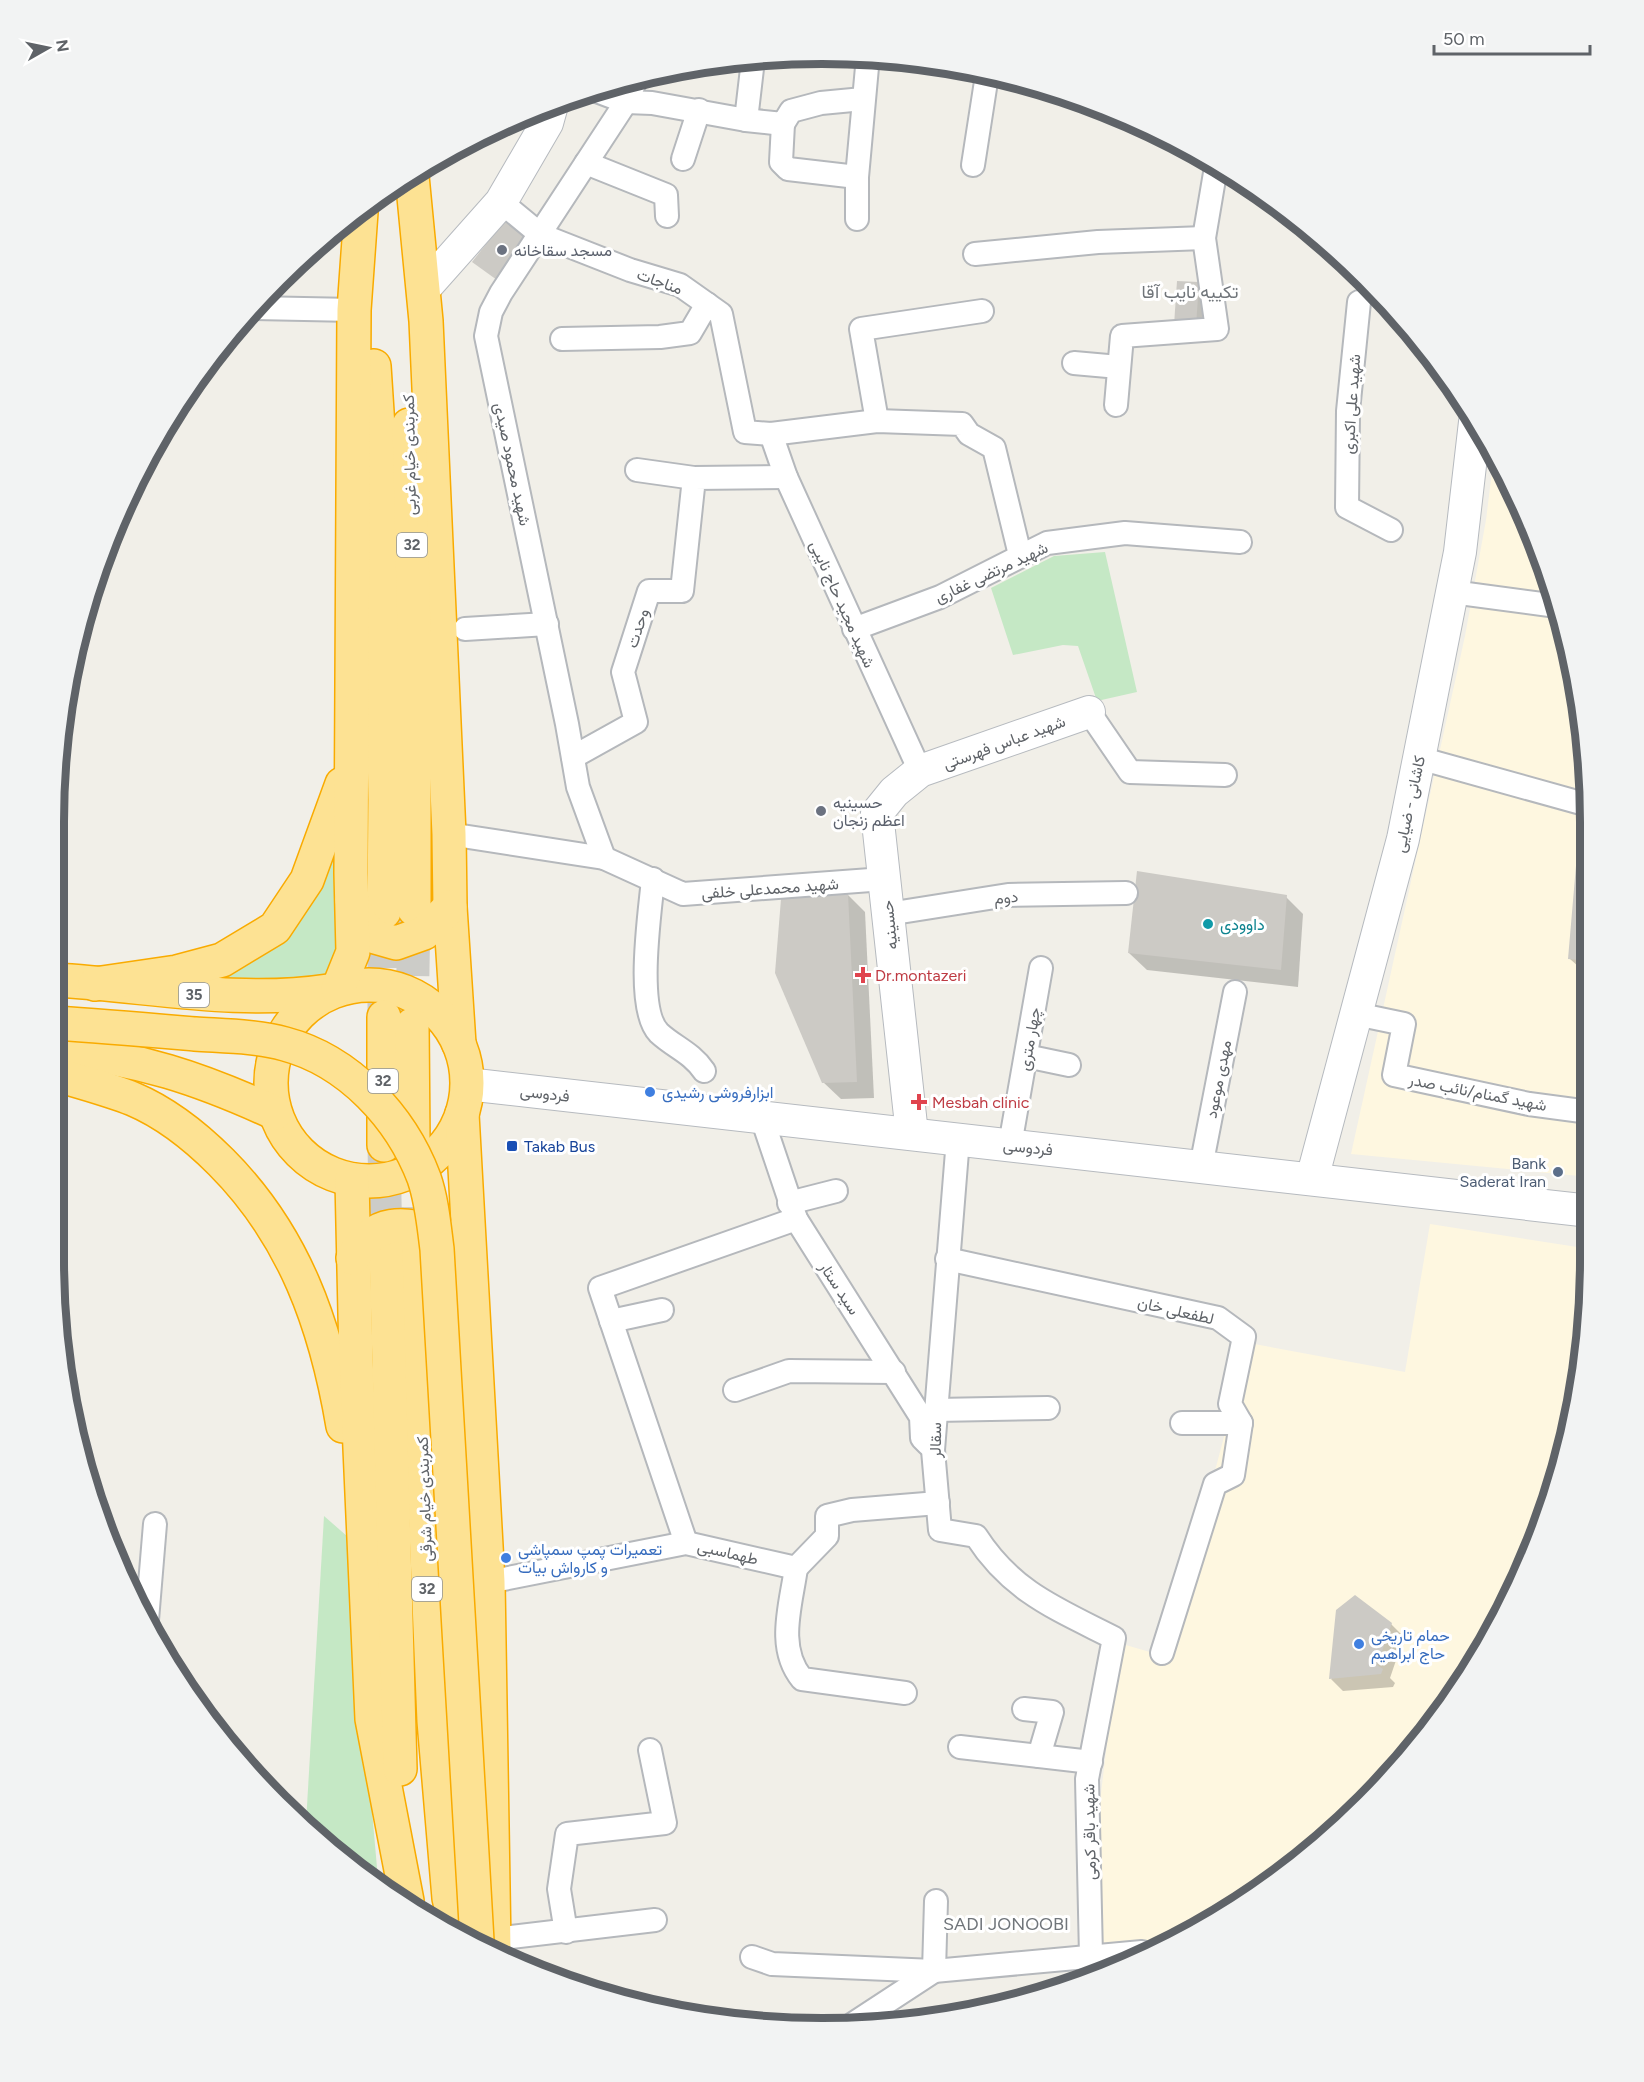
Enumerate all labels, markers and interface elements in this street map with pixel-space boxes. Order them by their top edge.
north arrow [18,18,78,78]
scale bar [1434,18,1590,56]
text: 50 m [1443,28,1485,50]
text: N [52,38,73,53]
place label: مسجد سقاخانه [514,241,612,260]
marker: مسجد سقاخانه [495,243,509,257]
street label: مناجات [634,265,685,298]
district label: تکییه نایب آقا [1142,281,1239,303]
street label: شهید علی اکبری [1339,353,1365,455]
street label: کمربندی خیام غربی [399,394,421,516]
street label: شهید محمود صیدی [489,401,535,528]
road number: 32 [397,533,427,557]
street label: شهید مجید حاج نایبی [804,538,879,672]
street label: شهید مرتضی غفاری [932,538,1051,608]
street label: وحدت [622,606,654,651]
street label: شهید عباس فهرستی [940,712,1068,774]
street label: کاشانی - ضیایی [1390,754,1430,854]
place label: حسینیه اعظم زنجان [833,793,905,831]
marker: حسینیه اعظم زنجان [814,804,828,818]
street label: شهید محمدعلی خلفی [701,874,840,904]
street label: دوم [993,887,1019,909]
street label: حسینیه [877,899,902,951]
place label: داوودی [1220,915,1265,935]
marker: داوودی [1201,917,1215,931]
place label: Dr.montazeri [875,966,966,985]
marker: Dr.montazeri [856,968,870,982]
road number: 35 [179,983,209,1007]
street label: چهار متری [1015,1006,1046,1073]
street label: مهدی موعود [1202,1039,1236,1120]
road number: 32 [368,1069,398,1093]
street label: شهید گمنام/نائب صدر [1406,1070,1549,1116]
street label: فردوسی [519,1081,571,1107]
place label: ابزارفروشی رشیدی [662,1083,773,1103]
marker: ابزارفروشی رشیدی [643,1085,657,1099]
marker: Mesbah clinic [910,1093,928,1111]
place label: Mesbah clinic [932,1093,1030,1112]
street label: فردوسی [1002,1135,1054,1161]
place label: Takab Bus [524,1137,595,1156]
marker: Takab Bus [505,1139,519,1153]
place label: Bank Saderat Iran [1460,1154,1546,1191]
marker: Bank Saderat Iran [1551,1165,1565,1179]
street label: سید ستار [814,1257,864,1319]
street label: لطفعلی خان [1136,1292,1216,1329]
street label: سقالر [926,1422,946,1459]
street label: کمربندی خیام شرقی [413,1436,437,1562]
street label: طهماسبی [695,1536,760,1570]
place label: تعمیرات پمپ سمپاشی و کارواش بیات [518,1540,662,1578]
marker: تعمیرات پمپ سمپاشی و کارواش بیات [499,1551,513,1565]
road number: 32 [412,1577,442,1601]
place label: حمام تاریخی حاج ابراهیم [1371,1626,1450,1665]
marker: حمام تاریخی حاج ابراهیم [1352,1637,1366,1651]
street label: شهید باقر کرمی [1079,1784,1101,1880]
district label: SADI JONOOBI [943,1913,1069,1935]

